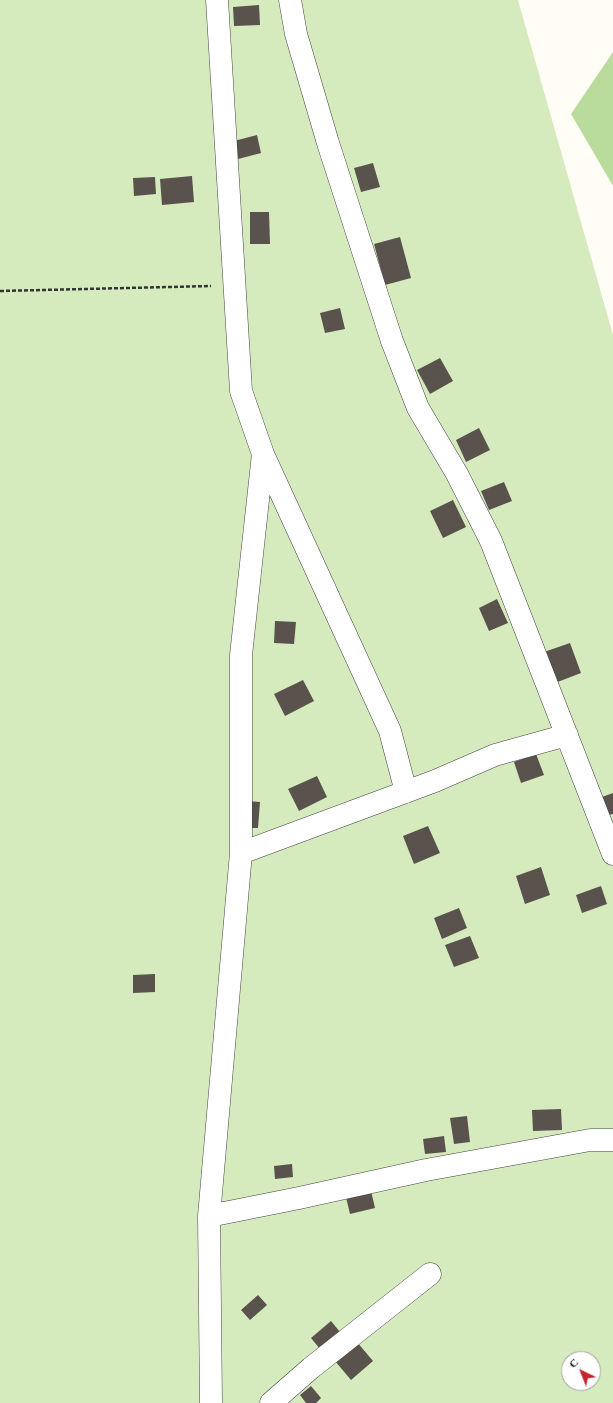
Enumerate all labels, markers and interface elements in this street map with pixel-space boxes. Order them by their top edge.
north arrow [561,1351,601,1391]
text: С [566,1356,580,1370]

